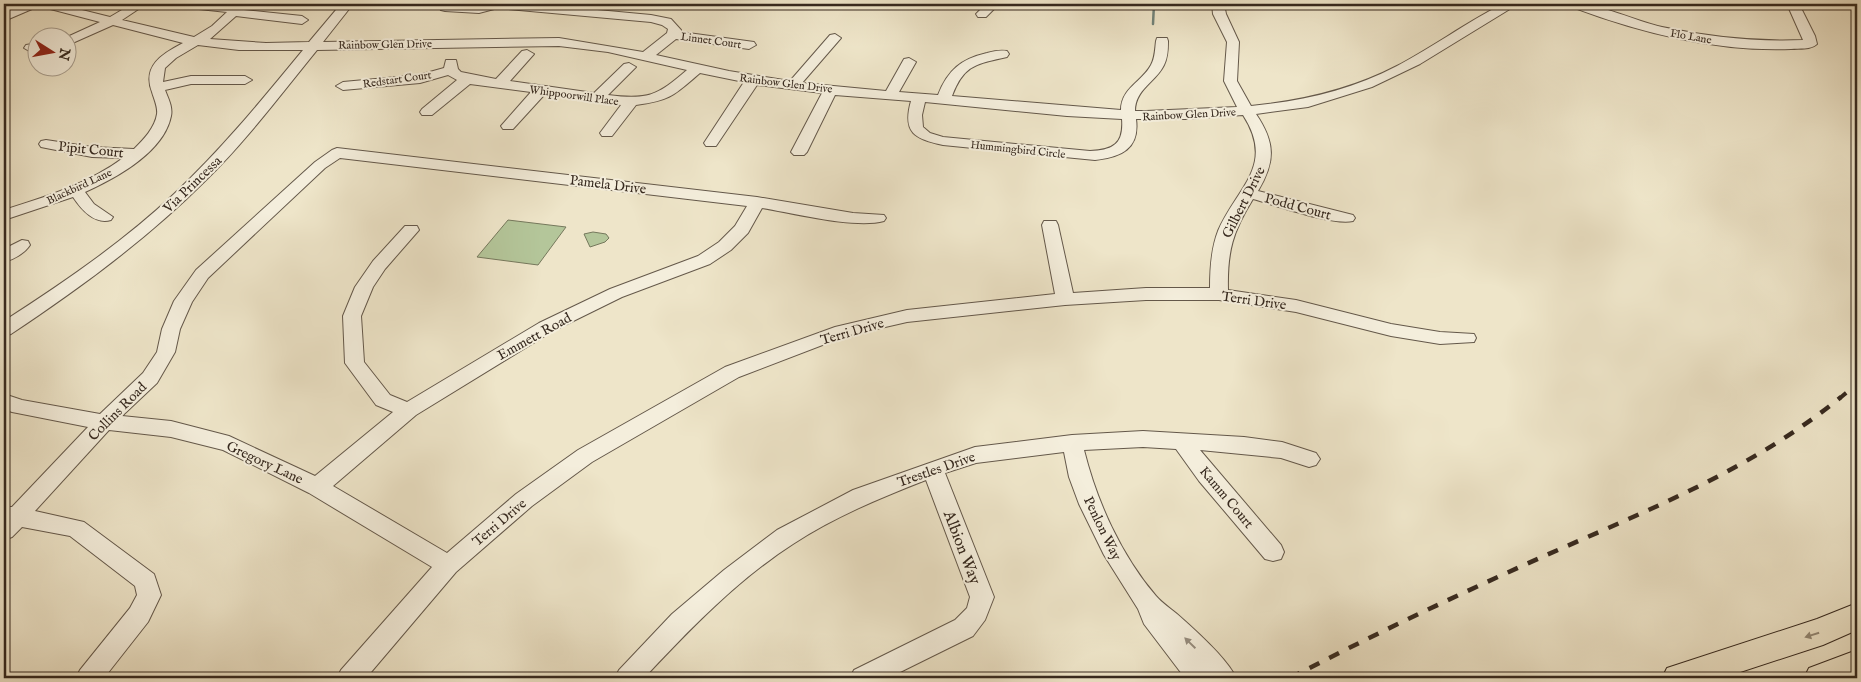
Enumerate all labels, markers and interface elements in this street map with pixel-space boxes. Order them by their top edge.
street label: Flo Lane [1669,26,1713,48]
north arrow [28,28,78,78]
street label: Linnet Court [680,30,742,52]
street label: Rainbow Glen Drive [338,37,432,53]
text: N [54,46,74,62]
street label: Redstart Court [362,68,433,92]
street label: Rainbow Glen Drive [738,71,833,97]
street label: Whippoorwill Place [528,83,619,109]
street label: Rainbow Glen Drive [1142,106,1236,124]
street label: Pipit Court [57,138,125,162]
street label: Hummingbird Circle [970,138,1066,162]
street label: Via Princessa [159,152,227,218]
street label: Gilbert Drive [1218,163,1270,241]
street label: Blackbird Lane [45,166,114,208]
street label: Pamela Drive [569,171,648,199]
street label: Podd Court [1263,189,1333,225]
street label: Terri Drive [1220,288,1288,315]
street label: Emmett Road [494,309,575,365]
street label: Terri Drive [819,314,887,350]
street label: Collins Road [84,378,151,445]
street label: Gregory Lane [223,437,306,489]
street label: Trestles Drive [895,448,978,492]
street label: Kamm Court [1195,463,1258,533]
street label: Penlon Way [1079,494,1125,563]
street label: Terri Drive [469,495,531,551]
street label: Albion Way [938,507,984,588]
one-way arrow [1805,631,1820,639]
one-way arrow [1184,637,1196,649]

